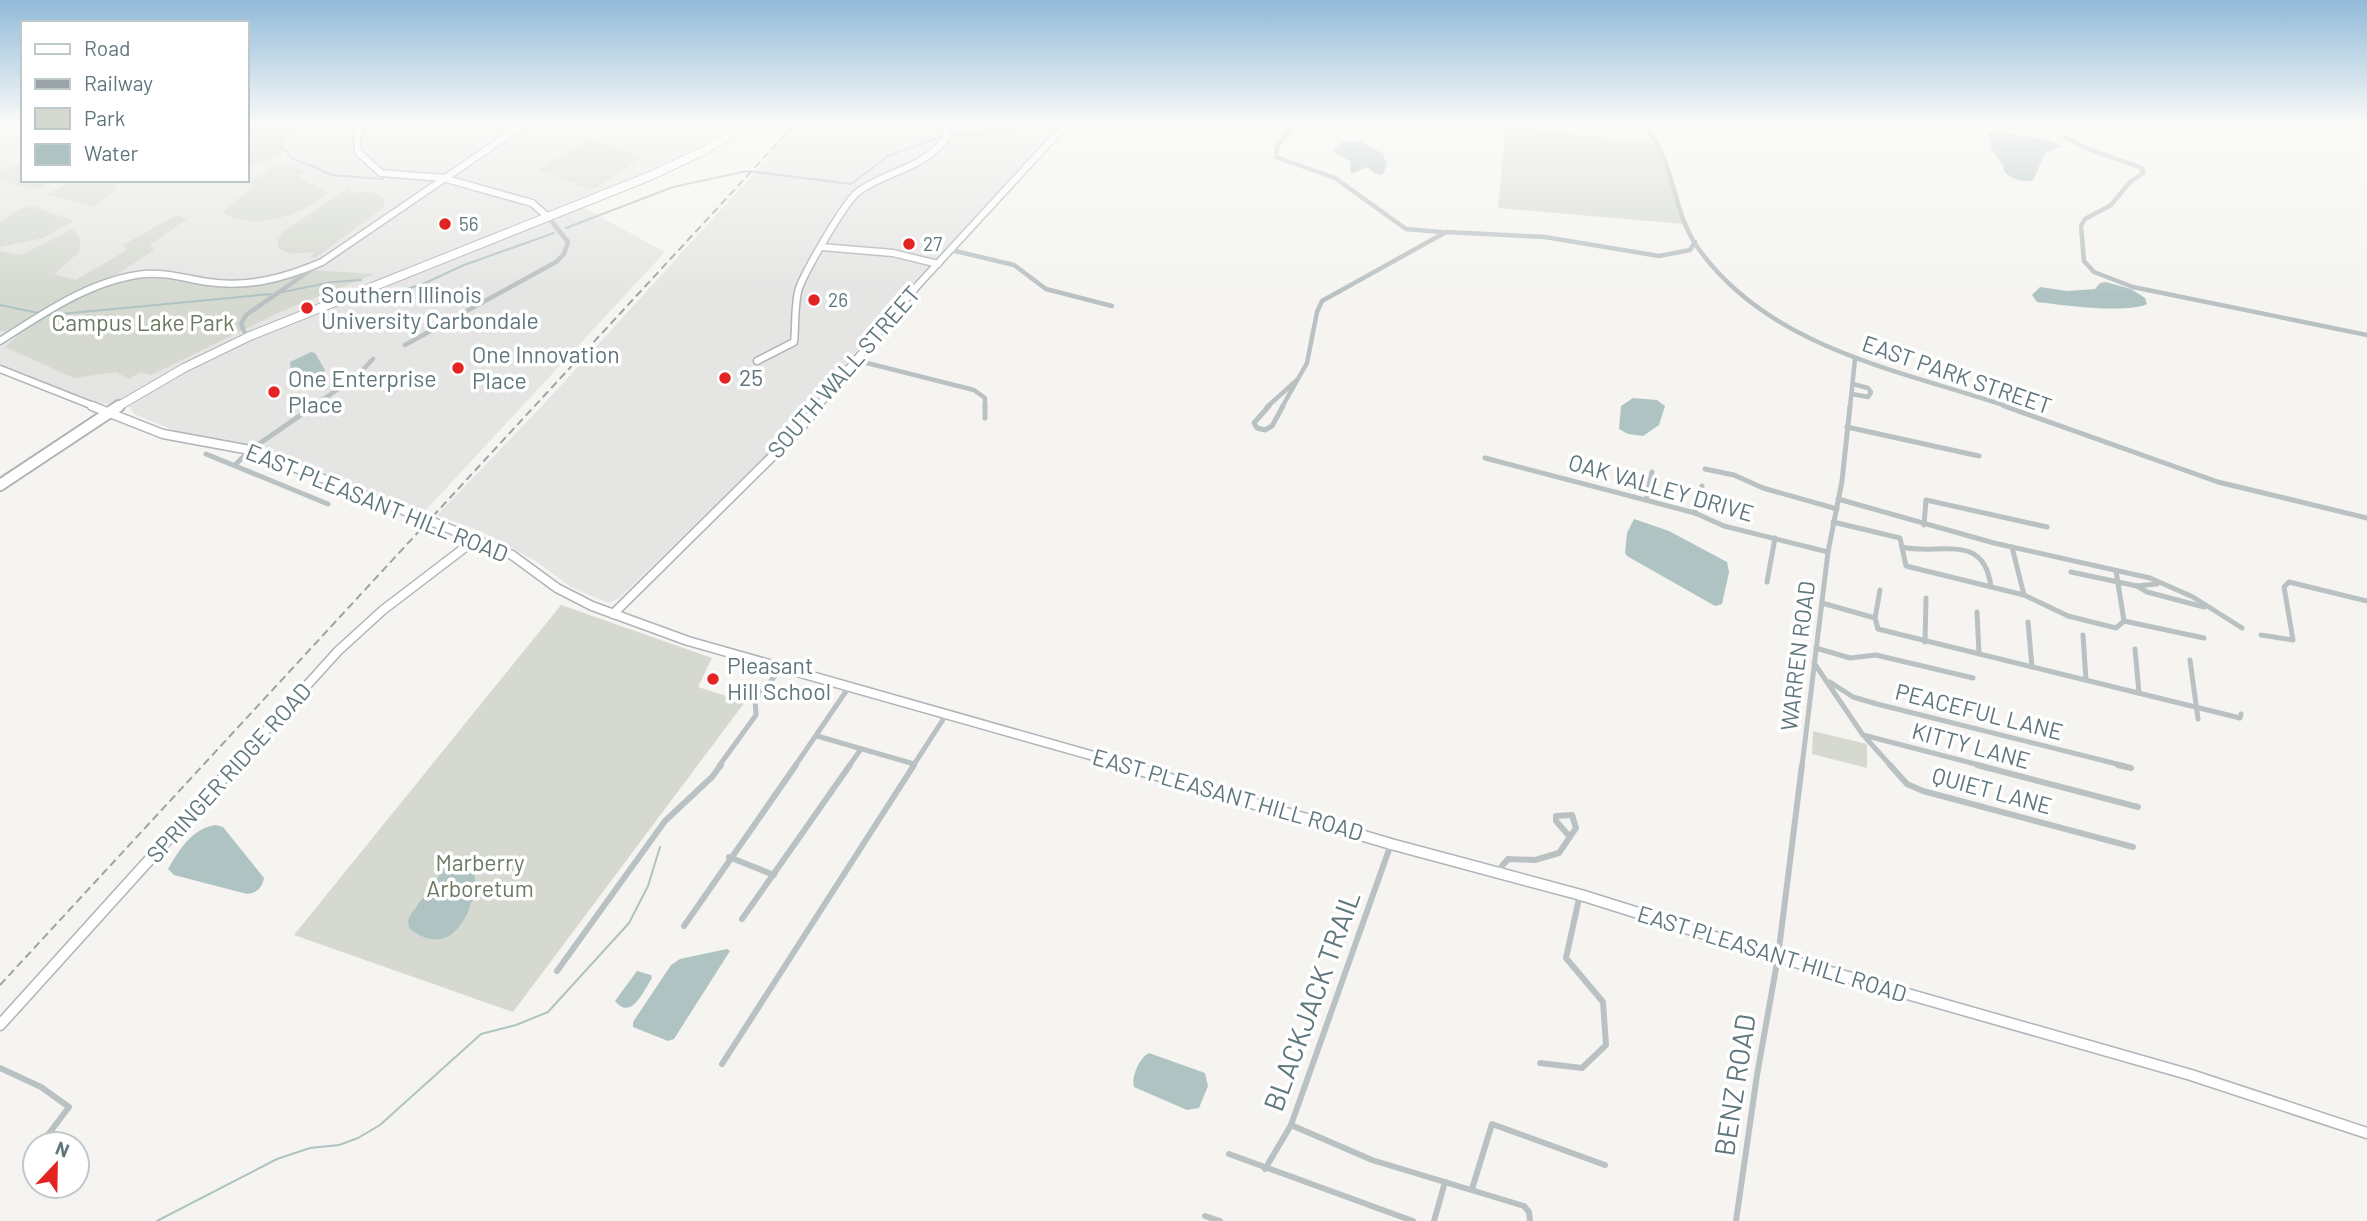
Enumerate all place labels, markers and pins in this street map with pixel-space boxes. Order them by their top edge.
place label: 56 [459,212,479,235]
marker: 56 [437,216,453,232]
place label: 27 [923,232,942,255]
marker: 27 [901,236,917,252]
place label: Southern Illinois University Carbondale [321,280,539,334]
place label: 26 [828,288,848,311]
marker: 26 [806,292,822,308]
marker: Southern Illinois University Carbondale [299,300,315,316]
place label: One Innovation Place [472,340,620,394]
marker: One Innovation Place [450,360,466,376]
place label: 25 [739,363,763,391]
place label: One Enterprise Place [288,364,437,418]
marker: 25 [717,370,733,386]
marker: One Enterprise Place [266,384,282,400]
place label: Pleasant Hill School [727,651,831,705]
marker: Pleasant Hill School [705,671,721,687]

